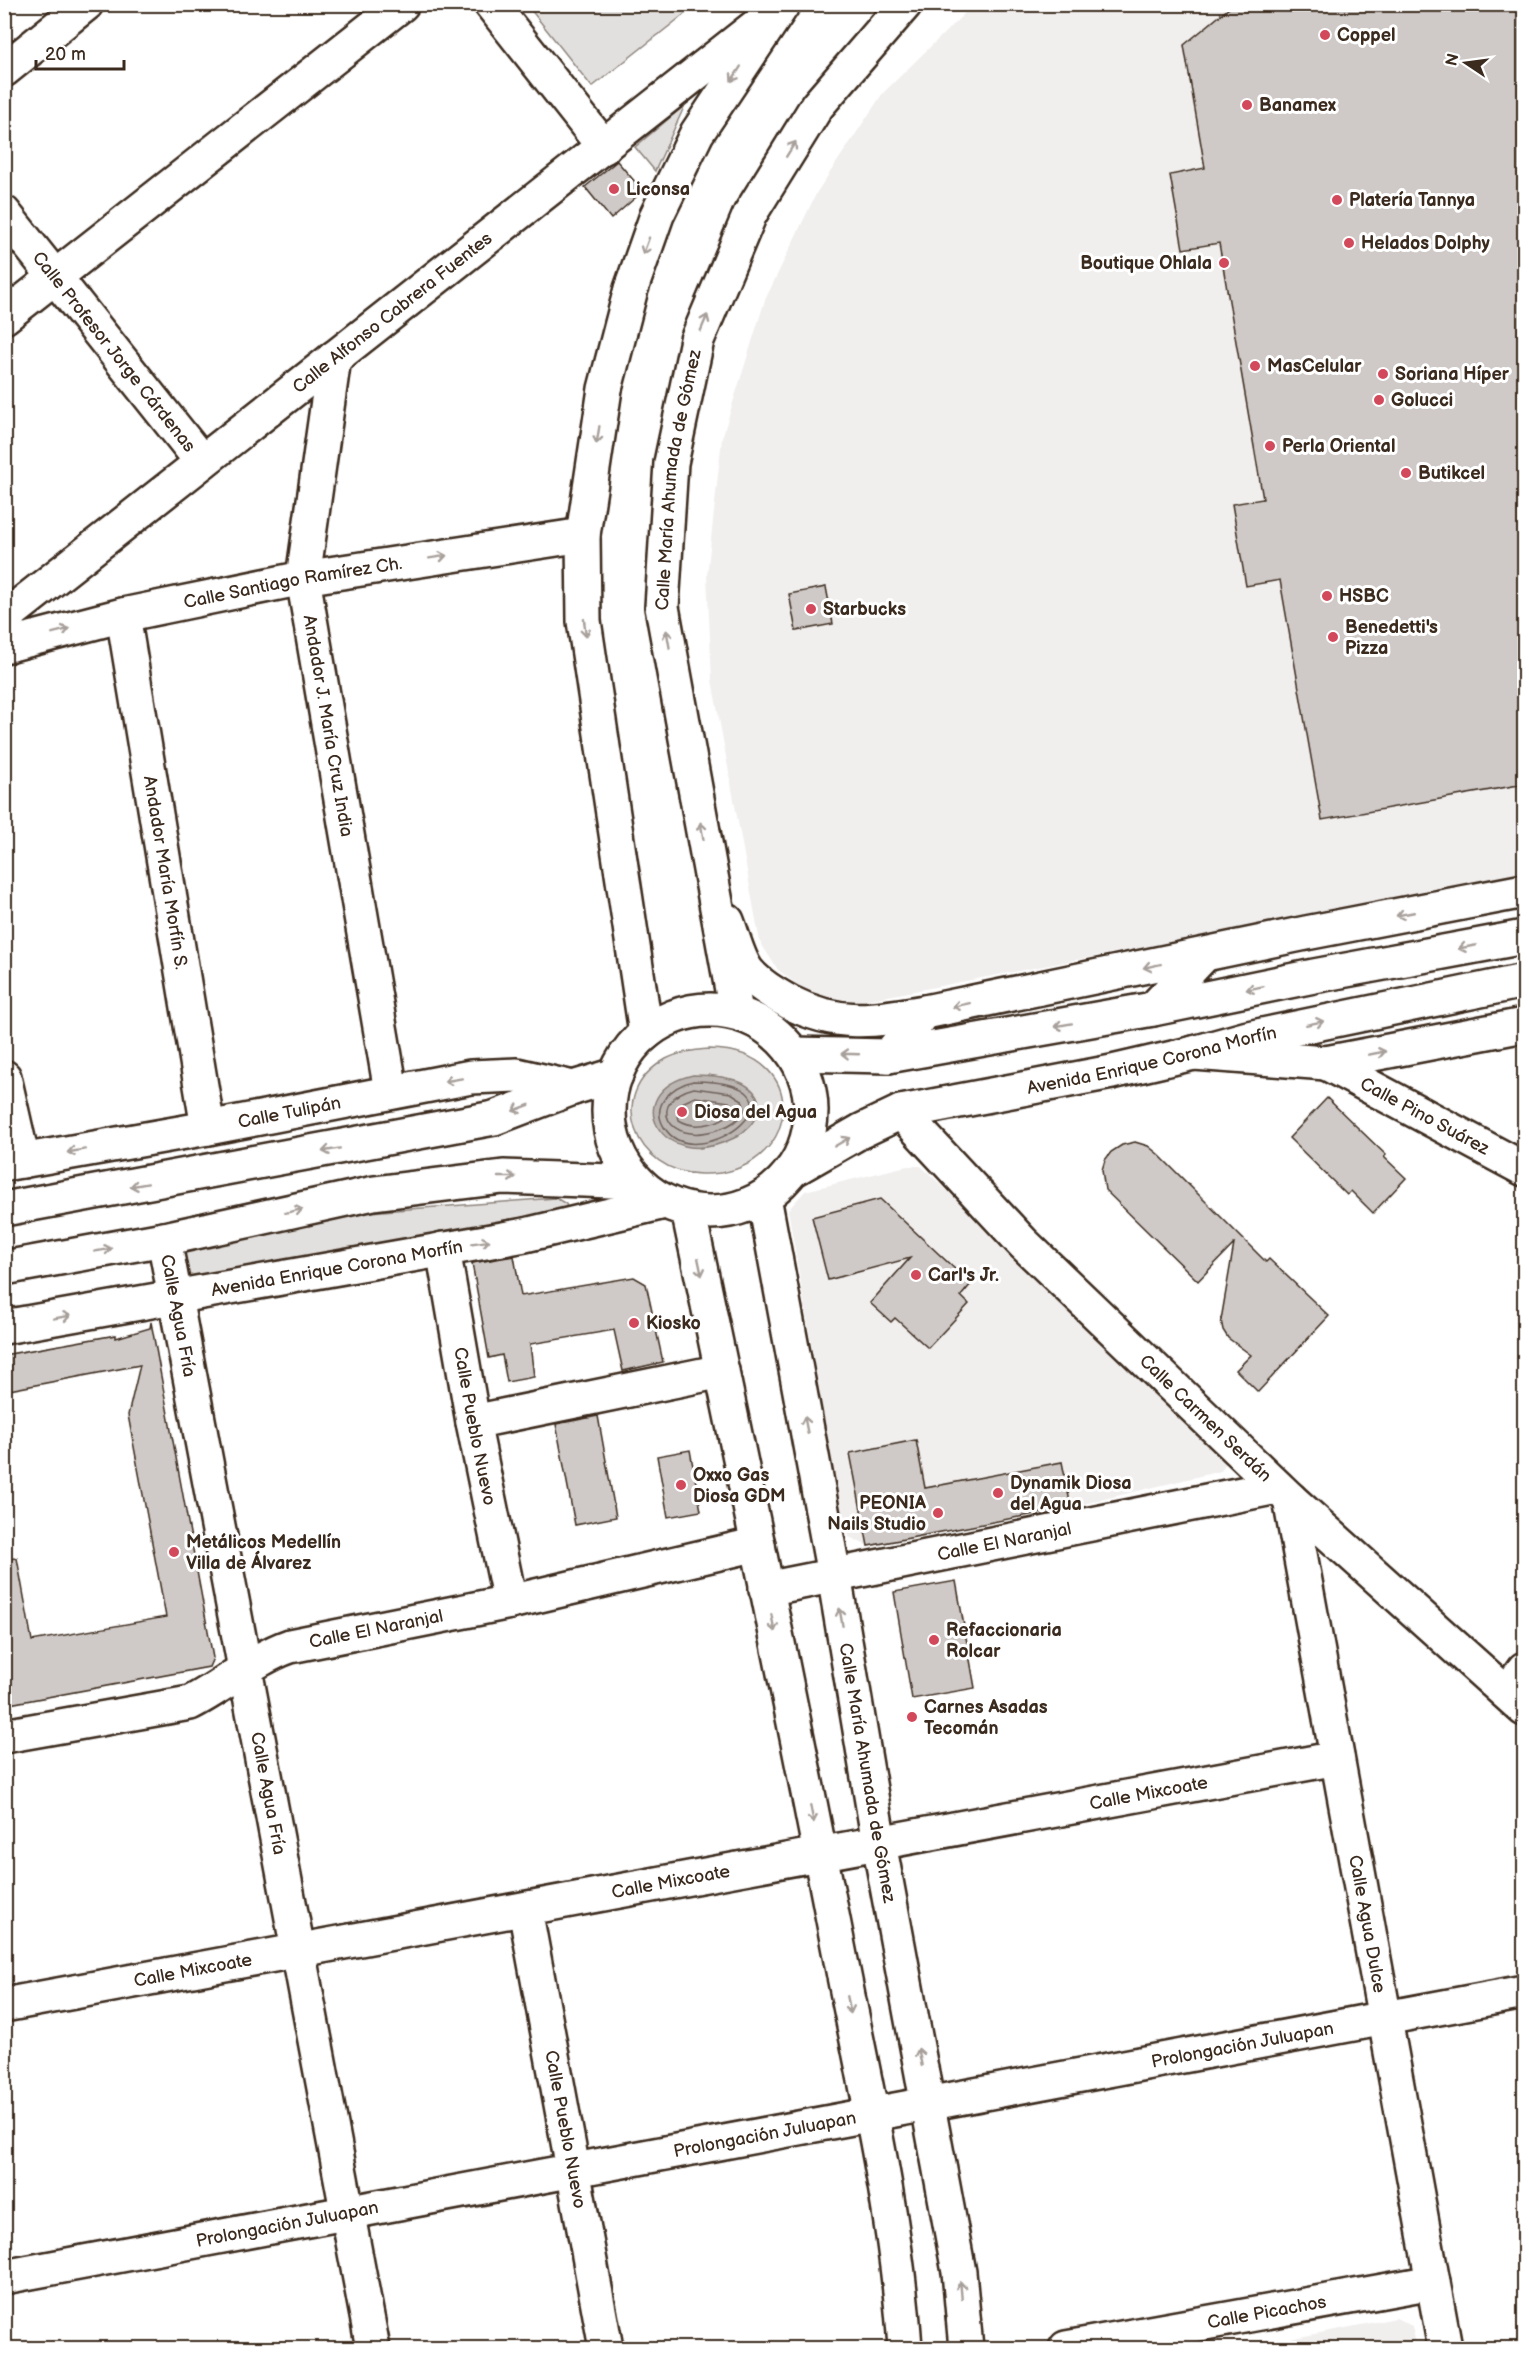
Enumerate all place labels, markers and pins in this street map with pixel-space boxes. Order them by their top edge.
place label: Coppel [1337,25,1396,46]
marker: Coppel [1318,28,1332,42]
place label: Banamex [1259,95,1336,116]
marker: Banamex [1240,98,1254,112]
place label: Liconsa [626,179,690,200]
marker: Liconsa [607,182,621,196]
place label: Platería Tannya [1349,190,1475,211]
marker: Platería Tannya [1330,193,1344,207]
place label: Helados Dolphy [1361,233,1490,254]
marker: Helados Dolphy [1342,236,1356,250]
place label: Boutique Ohlala [1080,253,1212,274]
marker: Boutique Ohlala [1217,256,1231,270]
place label: MasCelular [1267,356,1362,377]
marker: MasCelular [1248,359,1262,373]
place label: Soriana Híper [1395,364,1510,385]
marker: Soriana Híper [1376,367,1390,381]
place label: Golucci [1391,390,1453,411]
marker: Golucci [1372,393,1386,407]
place label: Perla Oriental [1282,436,1395,457]
marker: Perla Oriental [1263,439,1277,453]
place label: Butikcel [1418,463,1485,484]
marker: Butikcel [1399,466,1413,480]
place label: HSBC [1339,586,1389,607]
marker: HSBC [1320,589,1334,603]
place label: Starbucks [823,599,906,620]
marker: Starbucks [804,602,818,616]
place label: Benedetti's Pizza [1345,617,1438,659]
marker: Benedetti's Pizza [1326,630,1340,644]
place label: Diosa del Agua [694,1102,817,1123]
marker: Diosa del Agua [675,1105,689,1119]
place label: Carl's Jr. [928,1265,999,1286]
marker: Carl's Jr. [909,1268,923,1282]
place label: Kiosko [646,1313,701,1334]
marker: Kiosko [627,1316,641,1330]
place label: Oxxo Gas Diosa GDM [693,1465,786,1507]
place label: Dynamik Diosa del Agua [1010,1473,1132,1515]
marker: Oxxo Gas Diosa GDM [674,1478,688,1492]
marker: Dynamik Diosa del Agua [991,1486,1005,1500]
place label: PEONIA Nails Studio [827,1493,927,1535]
marker: PEONIA Nails Studio [931,1506,945,1520]
place label: Metálicos Medellín Villa de Álvarez [186,1532,341,1574]
marker: Metálicos Medellín Villa de Álvarez [167,1545,181,1559]
place label: Refaccionaria Rolcar [946,1620,1062,1662]
marker: Refaccionaria Rolcar [927,1633,941,1647]
place label: Carnes Asadas Tecomán [924,1697,1048,1739]
marker: Carnes Asadas Tecomán [905,1710,919,1724]

